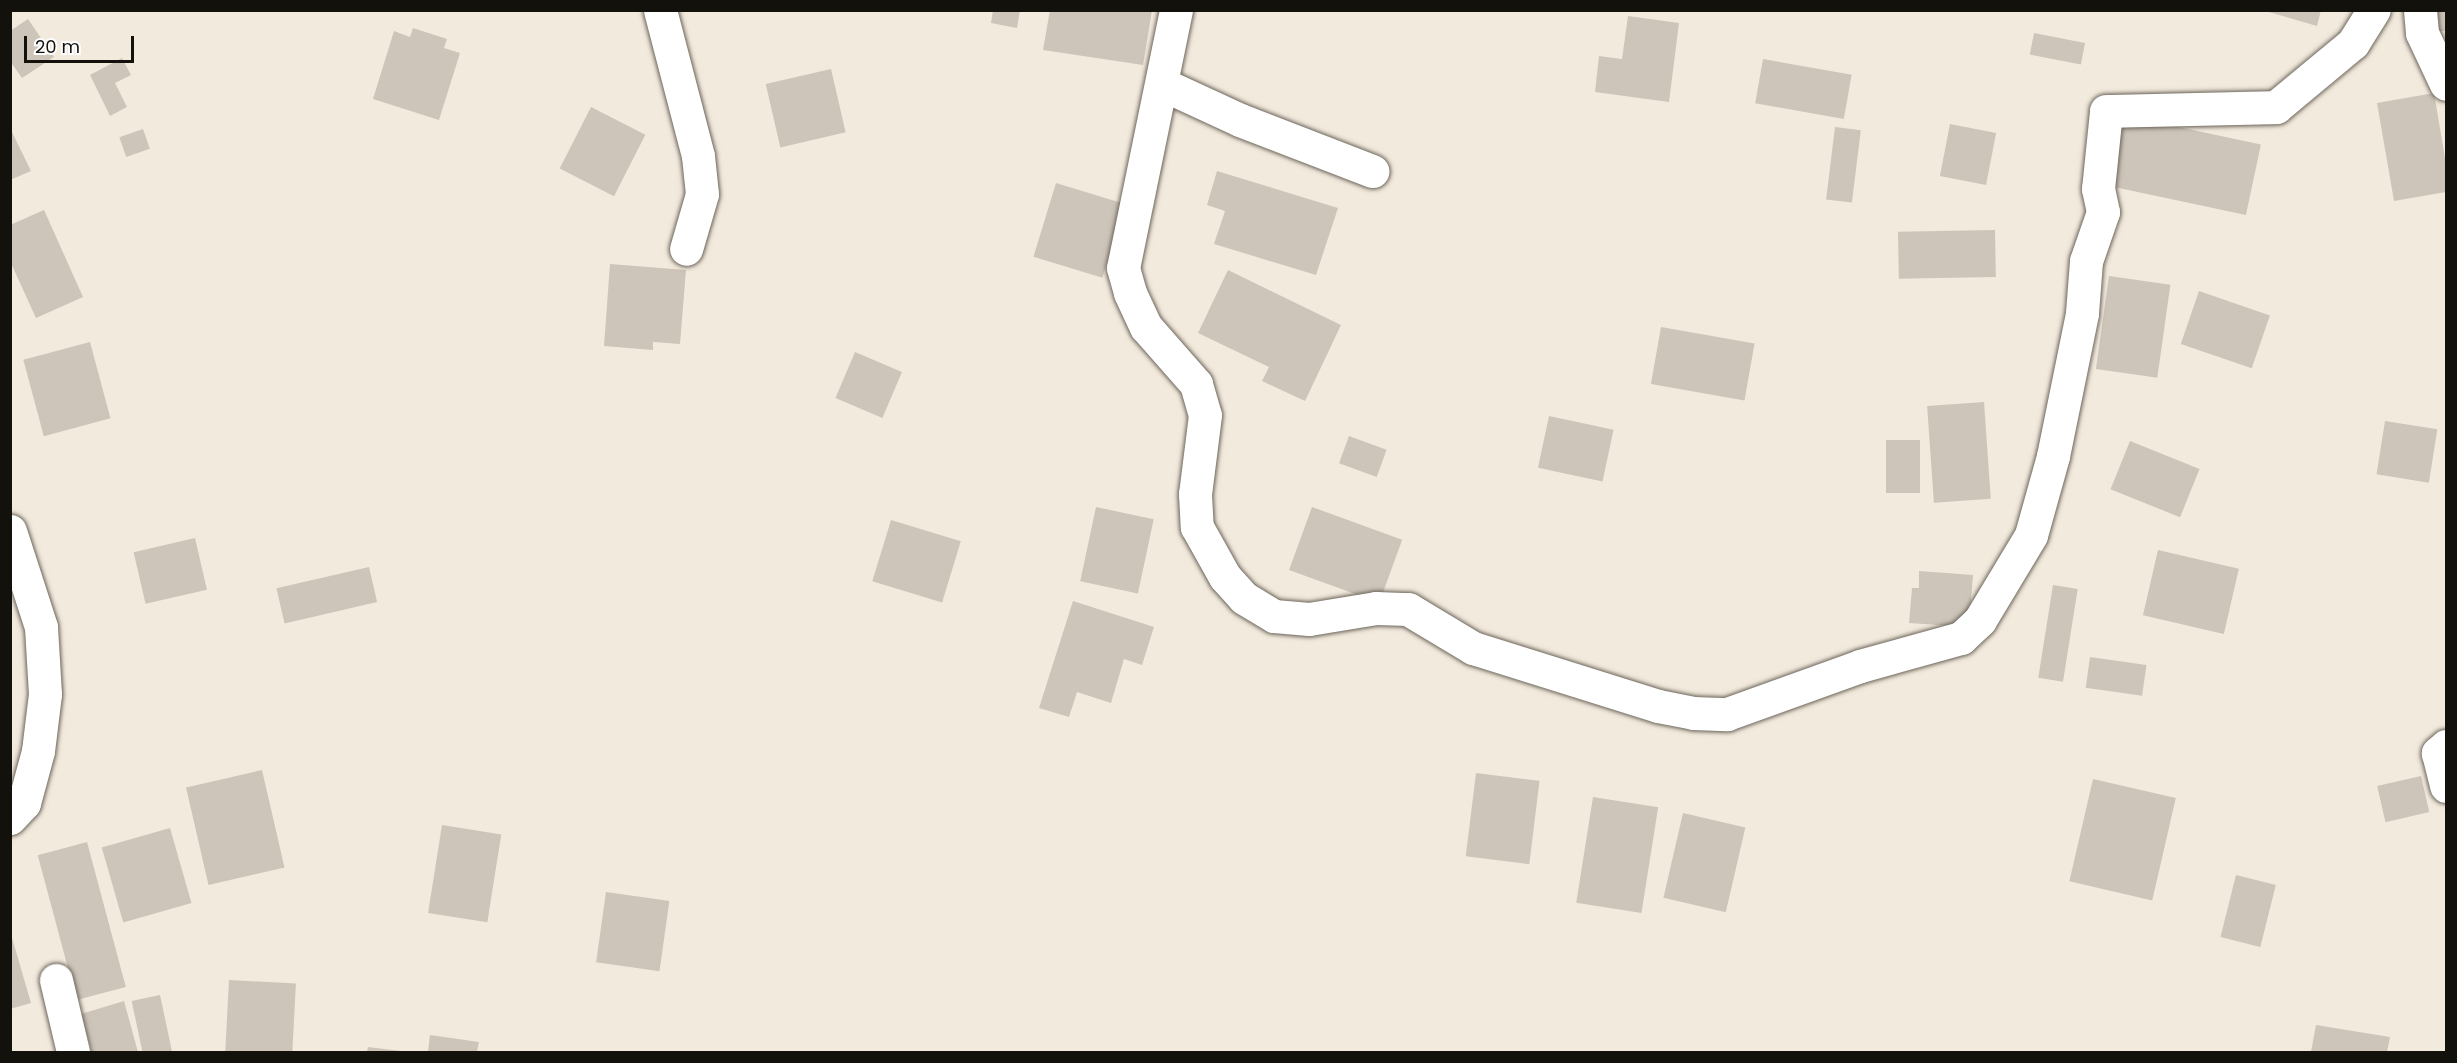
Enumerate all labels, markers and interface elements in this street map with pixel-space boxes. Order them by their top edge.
scale bar [27,24,136,62]
text: 20 m [35,34,80,59]

